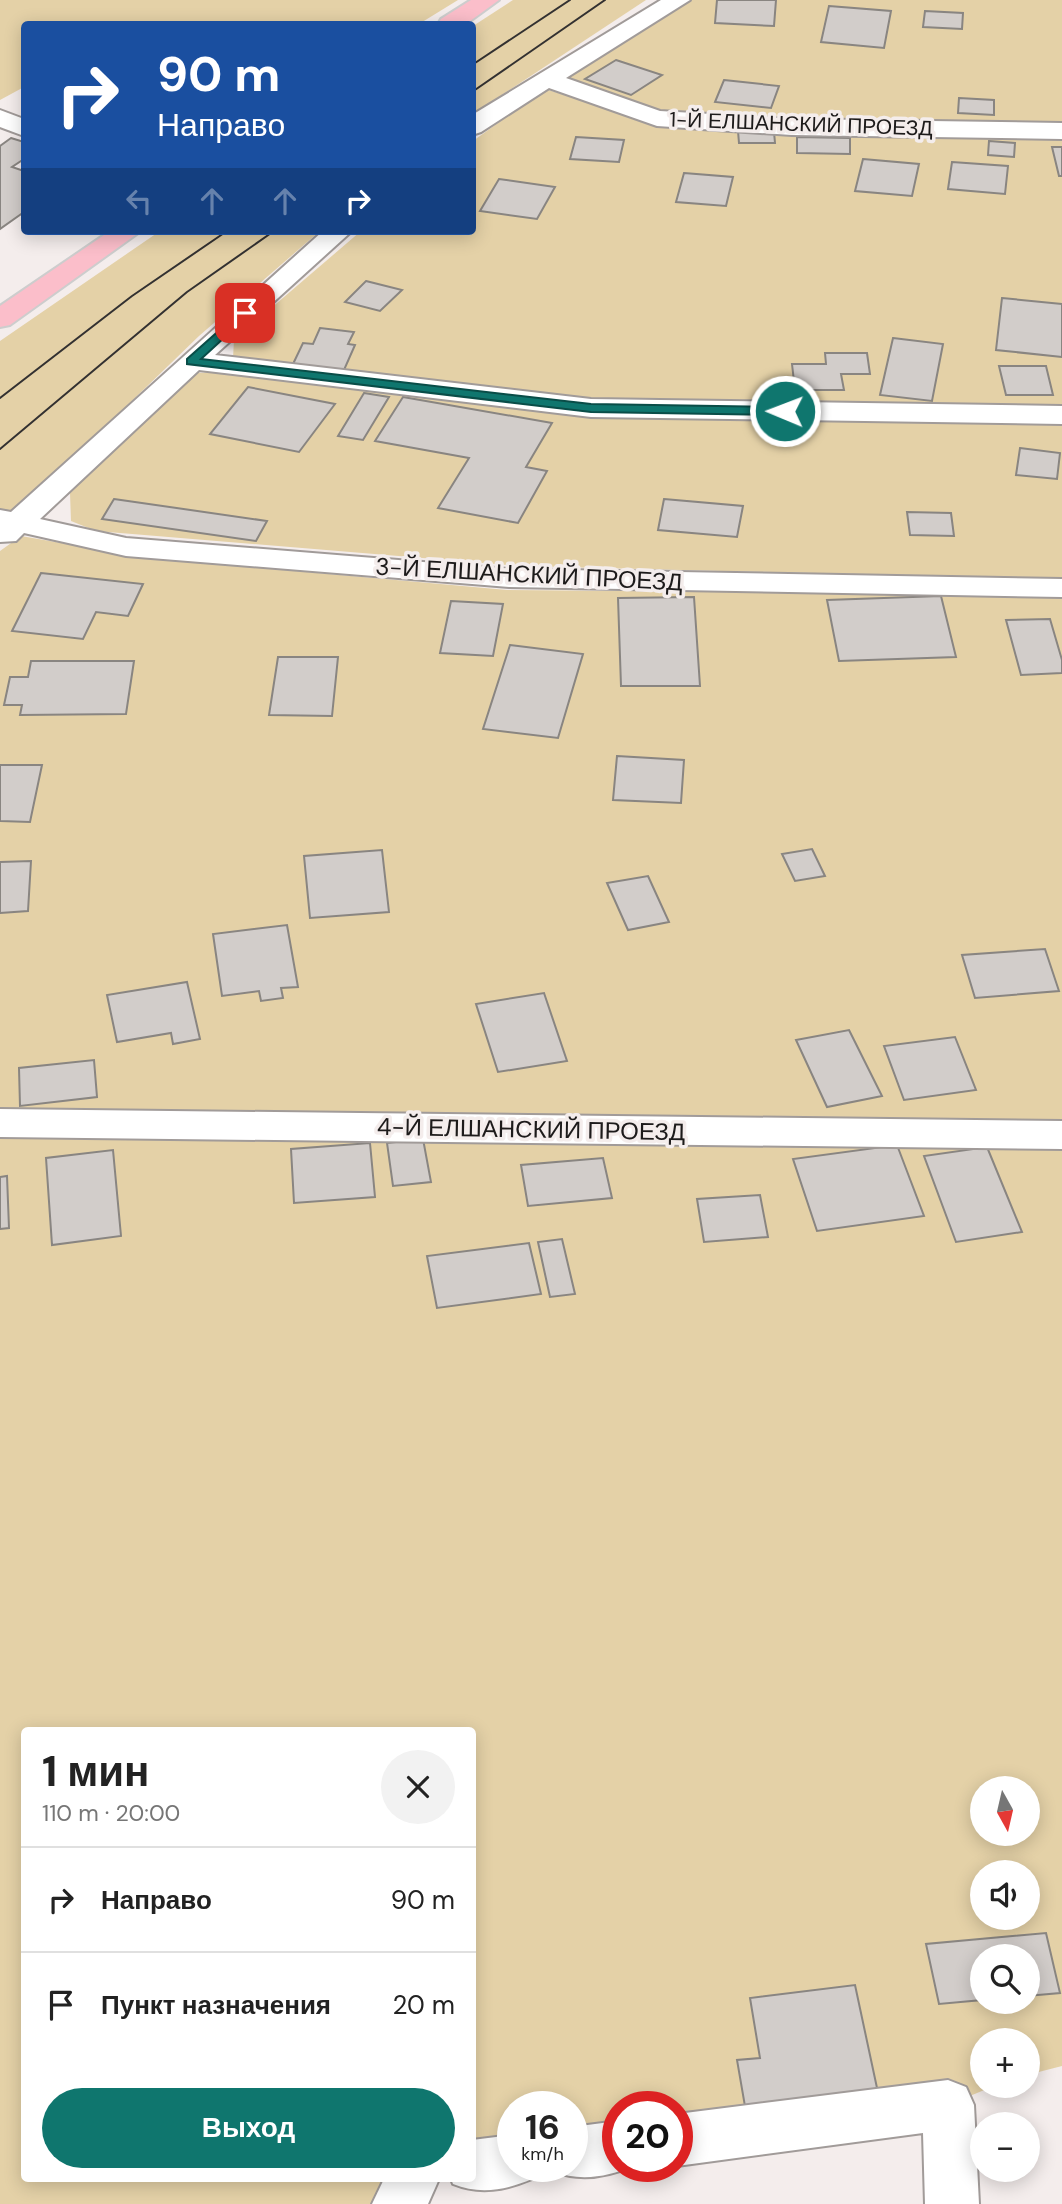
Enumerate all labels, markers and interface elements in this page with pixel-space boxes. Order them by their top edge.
text: 90 m [157,42,280,106]
icon: right [42,49,133,140]
text: Направо [157,104,285,146]
street label: 1-Й ЕЛШАНСКИЙ ПРОЕЗД [669,105,933,143]
icon: left [120,182,158,220]
icon: ahead [193,182,231,220]
icon: ahead [266,182,304,220]
icon: right [339,182,377,220]
pin [215,283,275,343]
icon: arrive [226,294,264,332]
position arrow [748,374,822,448]
street label: 3-Й ЕЛШАНСКИЙ ПРОЕЗД [375,550,683,598]
street label: 4-Й ЕЛШАНСКИЙ ПРОЕЗД [377,1111,685,1147]
text: 1 мин [42,1744,149,1799]
button: close [381,1750,455,1824]
north arrow [970,1776,1040,1846]
map controls [970,1776,1040,2182]
text: 110 m · 20:00 [42,1798,180,1828]
button: sound [970,1860,1040,1930]
icon: right [42,1881,80,1919]
text: Направо [101,1883,212,1917]
text: 90 m [391,1883,455,1917]
button: search [970,1944,1040,2014]
icon: arrive [42,1986,80,2024]
text: Пункт назначения [101,1988,331,2022]
text: 20 m [392,1988,455,2022]
button: + [970,2028,1040,2098]
button: Выход [42,2088,455,2168]
speed limit sign: 20 [602,2091,693,2182]
text: 16 [525,2104,560,2150]
button: − [970,2112,1040,2182]
text: km/h [521,2142,564,2166]

